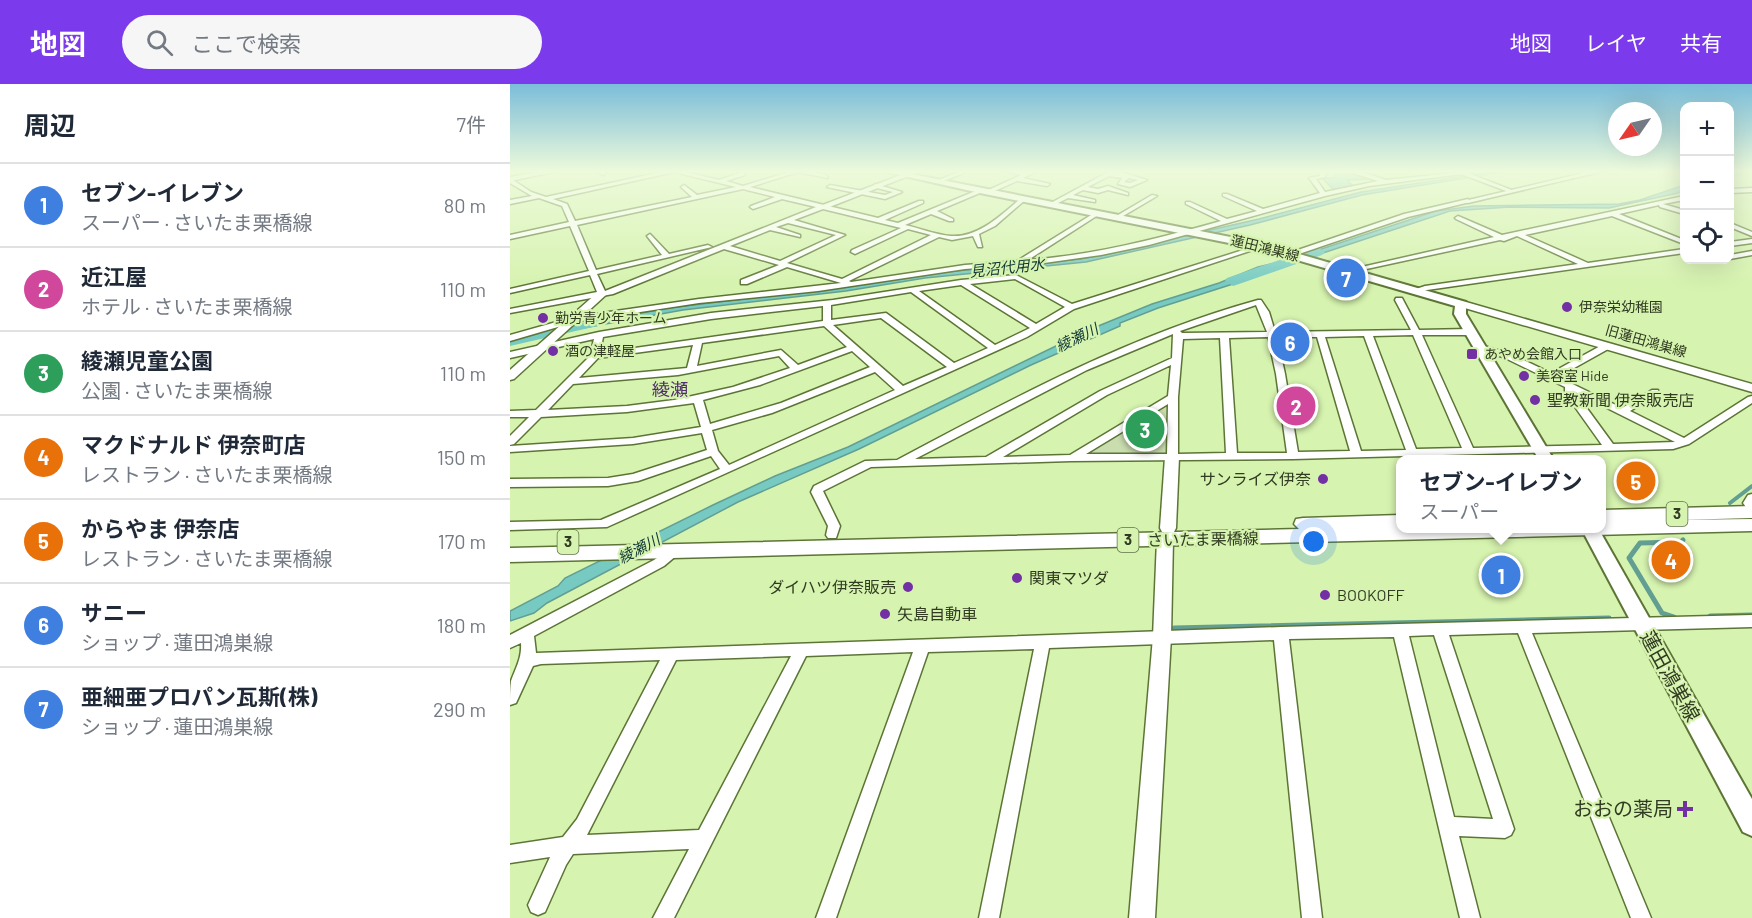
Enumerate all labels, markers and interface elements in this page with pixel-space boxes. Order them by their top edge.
search box [122,15,542,69]
text: 地図 [30,26,86,60]
icon: search [143,26,176,59]
text: ここで検索 [191,30,301,56]
text: 地図 [1510,30,1552,55]
text: レイヤ [1585,30,1647,55]
text: 共有 [1680,30,1722,55]
north arrow [1608,102,1662,156]
map controls [1680,102,1734,264]
button: + [1680,102,1734,156]
text: 周辺 [24,109,76,140]
text: 7件 [457,112,486,136]
button: − [1680,156,1734,210]
text: セブン-イレブン [81,179,244,205]
text: 1 [40,193,47,217]
text: 80 m [444,193,486,217]
text: スーパー · さいたま栗橋線 [81,210,312,234]
button: locate [1680,210,1734,264]
street label: 蓮田鴻巣線 [1229,231,1301,264]
water label: 見沼代用水 [969,254,1047,280]
pin: 7 [1326,256,1366,300]
text: 近江屋 [81,263,147,289]
text: 2 [38,277,49,301]
text: 110 m [440,277,486,301]
text: ホテル · さいたま栗橋線 [81,294,293,318]
place label: 伊奈栄幼稚園 [1579,298,1663,315]
marker: 伊奈栄幼稚園 [1560,300,1574,314]
place label: 勤労青少年ホーム [555,309,667,326]
marker: 勤労青少年ホーム [536,311,550,325]
water label: 綾瀬川 [1052,318,1103,355]
pin: 6 [1270,320,1310,364]
street label: 旧蓮田鴻巣線 [1603,321,1689,360]
place label: 酒の津軽屋 [565,342,635,359]
marker: 酒の津軽屋 [546,344,560,358]
place label: あやめ会館入口 [1484,345,1582,362]
text: 綾瀬児童公園 [81,347,213,373]
marker: あやめ会館入口 [1465,347,1479,361]
text: 3 [38,361,49,385]
text: 110 m [440,361,486,385]
place label: 美容室 Hide [1536,367,1609,384]
marker: 美容室 Hide [1517,369,1531,383]
text: 公園 · さいたま栗橋線 [81,378,273,402]
district label: 綾瀬 [652,378,688,400]
pin: 2 [1276,384,1316,428]
place label: 聖教新聞 伊奈販売店 [1547,390,1694,409]
marker: 聖教新聞 伊奈販売店 [1528,393,1542,407]
pin: 3 [1126,406,1164,452]
text: マクドナルド 伊奈町店 [81,431,305,457]
text: 4 [37,445,50,469]
text: 150 m [437,445,486,469]
popup [1396,455,1606,533]
pin: 5 [1616,458,1656,504]
text: レストラン · さいたま栗橋線 [81,462,333,486]
text: セブン-イレブン [1420,468,1583,494]
place label: サンライズ伊奈 [1199,469,1311,488]
marker: サンライズ伊奈 [1316,472,1330,486]
text: スーパー [1420,499,1499,523]
road number: 3 [1666,502,1688,526]
text: からやま 伊奈店 [81,515,239,541]
your location [1299,527,1328,556]
road number: 3 [1118,528,1138,552]
street label: さいたま栗橋線 [1147,528,1259,549]
text: 5 [38,529,49,553]
text: 170 m [438,529,486,553]
water label: 綾瀬川 [614,529,664,567]
road number: 3 [558,530,578,554]
pin: 4 [1652,538,1690,582]
text: レストラン · さいたま栗橋線 [81,546,333,570]
pin: 1 [1482,552,1520,598]
place label: 関東マツダ [1029,568,1109,587]
marker: 関東マツダ [1010,571,1024,585]
place label: ダイハツ伊奈販売 [768,577,896,596]
marker: ダイハツ伊奈販売 [901,580,915,594]
place label: BOOKOFF [1337,585,1405,604]
marker: BOOKOFF [1318,588,1332,602]
text: サニー [81,599,147,625]
place label: 矢島自動車 [897,604,977,623]
marker: 矢島自動車 [878,607,892,621]
text: 6 [38,613,49,637]
text: 180 m [437,613,486,637]
street label: 蓮田鴻巣線 [1636,626,1706,725]
text: ショップ · 蓮田鴻巣線 [81,630,273,654]
text: 亜細亜プロパン瓦斯(株) [81,683,317,709]
text: 7 [39,697,48,721]
text: 290 m [433,697,486,721]
text: ショップ · 蓮田鴻巣線 [81,714,273,738]
place label: おおの薬局 [1573,796,1673,820]
marker: おおの薬局 [1678,802,1692,816]

